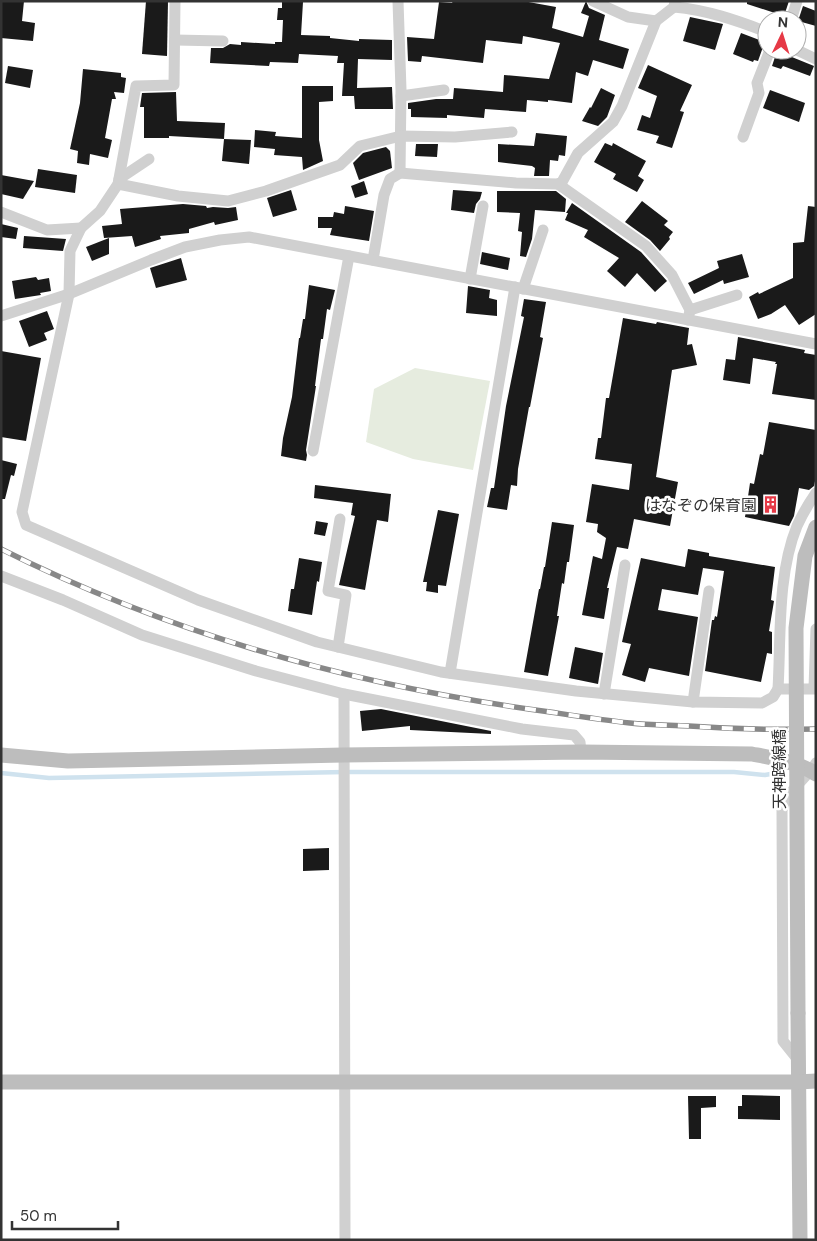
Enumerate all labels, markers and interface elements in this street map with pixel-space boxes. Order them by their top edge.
north arrow [757,10,807,60]
text: N [777,13,789,31]
place label: はなぞの保育園 [645,495,757,516]
building icon: はなぞの保育園 [761,495,781,515]
street label: 天神跨線橋 [769,729,790,809]
scale bar [12,1198,119,1230]
text: 50 m [20,1206,57,1226]

